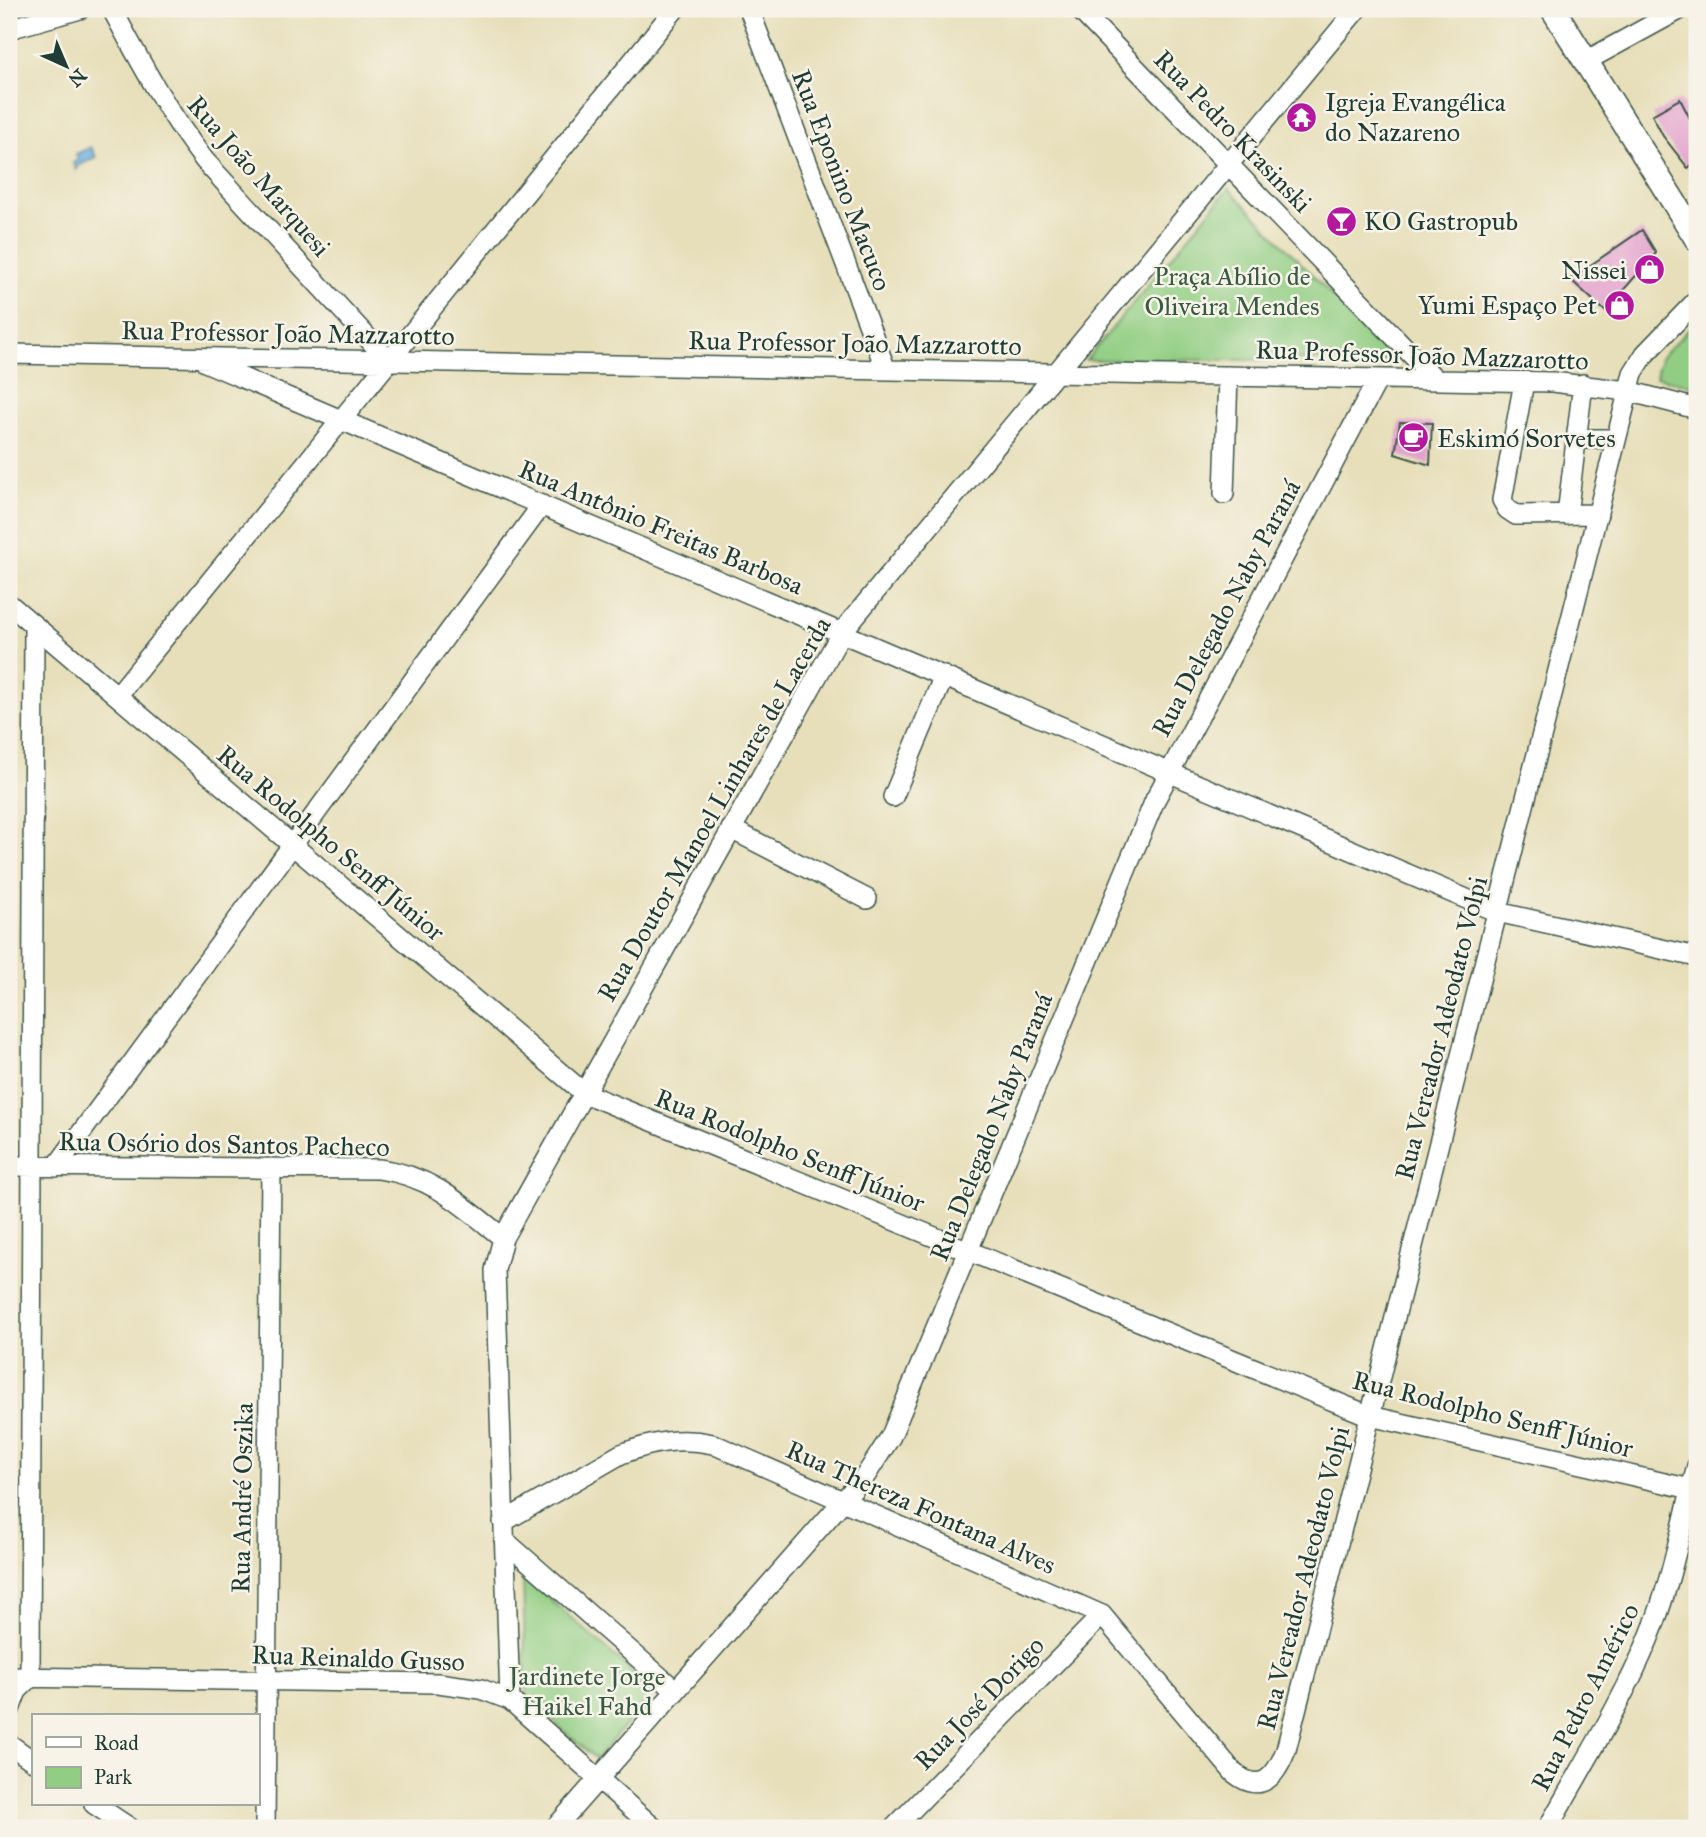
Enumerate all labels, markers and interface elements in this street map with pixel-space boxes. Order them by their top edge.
north arrow [32,32,102,102]
street label: Rua Pedro Krasinski [1147,43,1319,219]
text: N [64,64,91,92]
street label: Rua Eponino Macuco [785,65,899,295]
place label: Igreja Evangélica do Nazareno [1325,86,1506,148]
street label: Rua João Marquesi [180,89,338,263]
temple icon: Igreja Evangélica do Nazareno [1285,100,1319,134]
bar icon: KO Gastropub [1324,204,1358,238]
place label: KO Gastropub [1364,205,1518,237]
shop icon: Nissei [1633,253,1667,287]
place label: Nissei [1561,254,1627,286]
park label: Praça Abílio de Oliveira Mendes [1145,260,1319,322]
shop icon: Yumi Espaço Pet [1603,288,1637,322]
place label: Yumi Espaço Pet [1418,289,1597,321]
street label: Rua Professor João Mazzarotto [121,314,455,352]
street label: Rua Professor João Mazzarotto [688,324,1022,362]
street label: Rua Professor João Mazzarotto [1255,333,1589,377]
cafe icon: Eskimó Sorvetes [1397,421,1431,455]
place label: Eskimó Sorvetes [1437,422,1616,454]
street label: Rua Antônio Freitas Barbosa [514,453,808,601]
street label: Rua Delegado Naby Paraná [1145,474,1307,742]
street label: Rua Doutor Manoel Linhares de Lacerda [590,611,838,1007]
street label: Rua Rodolpho Senff Júnior [210,738,452,948]
street label: Rua Vereador Adeodato Volpi [1388,873,1494,1183]
street label: Rua Delegado Naby Paraná [923,988,1059,1266]
street label: Rua Rodolpho Senff Júnior [650,1081,930,1219]
street label: Rua Osório dos Santos Pacheco [58,1125,390,1163]
street label: Rua Rodolpho Senff Júnior [1349,1364,1637,1464]
street label: Rua André Oszika [224,1402,260,1594]
street label: Rua Vereador Adeodato Volpi [1250,1423,1356,1733]
street label: Rua Thereza Fontana Alves [781,1433,1061,1581]
street label: Rua Pedro Américo [1524,1598,1646,1796]
street label: Rua José Dorigo [907,1629,1051,1777]
street label: Rua Reinaldo Gusso [251,1638,465,1678]
park label: Jardinete Jorge Haikel Fahd [505,1660,666,1722]
legend [32,1714,259,1806]
text: Road [94,1730,139,1756]
text: Park [94,1764,132,1790]

